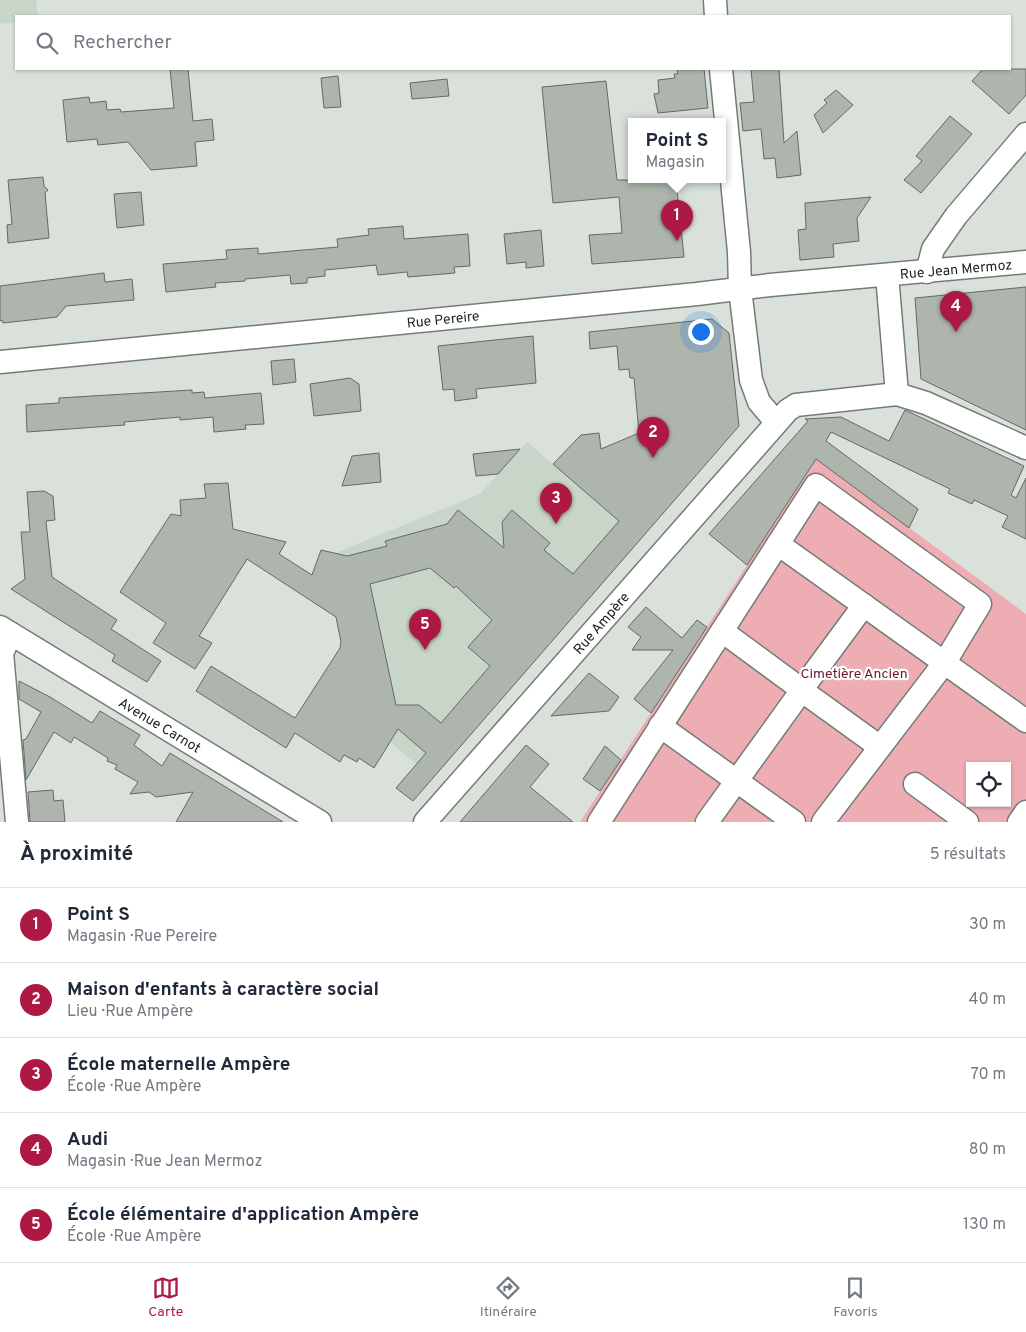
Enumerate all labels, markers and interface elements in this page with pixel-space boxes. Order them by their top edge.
search box [15,15,1011,70]
icon: search [33,29,61,57]
text: Rechercher [73,31,172,55]
popup [628,118,726,183]
text: Point S [646,129,708,153]
text: Magasin [646,153,705,173]
pin: 1 [661,200,693,241]
street label: Rue Jean Mermoz [899,257,1013,284]
pin: 4 [940,291,972,332]
street label: Rue Pereire [406,308,480,333]
your location [688,319,714,345]
pin: 2 [637,417,669,458]
pin: 3 [540,483,572,524]
street label: Rue Ampère [570,589,634,659]
pin: 5 [409,609,441,650]
park label: Cimetière Ancien [800,666,908,683]
street label: Avenue Carnot [115,695,204,758]
map controls [966,762,1011,807]
button: locate [966,762,1011,807]
text: À proximité [20,841,133,868]
text: 5 résultats [930,845,1006,865]
text: Point S [67,903,130,927]
text: 1 [33,915,39,935]
text: 30 m [969,915,1006,935]
text: Magasin · Rue Pereire [67,927,217,947]
text: Maison d'enfants à caractère social [67,978,379,1002]
text: 2 [31,990,41,1010]
text: 40 m [968,990,1006,1010]
text: Lieu · Rue Ampère [67,1002,193,1022]
text: École maternelle Ampère [67,1053,290,1077]
text: 3 [31,1065,41,1085]
text: 70 m [971,1065,1006,1085]
text: École · Rue Ampère [67,1077,201,1097]
text: Audi [67,1128,108,1152]
text: 4 [31,1140,41,1160]
text: 80 m [969,1140,1006,1160]
text: Magasin · Rue Jean Mermoz [67,1152,262,1172]
text: École élémentaire d'application Ampère [67,1203,419,1227]
text: 5 [31,1215,41,1235]
text: 130 m [963,1215,1006,1235]
text: École · Rue Ampère [67,1227,201,1247]
tab: Carte [148,1274,183,1321]
tab: Itinéraire [480,1274,537,1321]
tab: Favoris [833,1274,878,1321]

